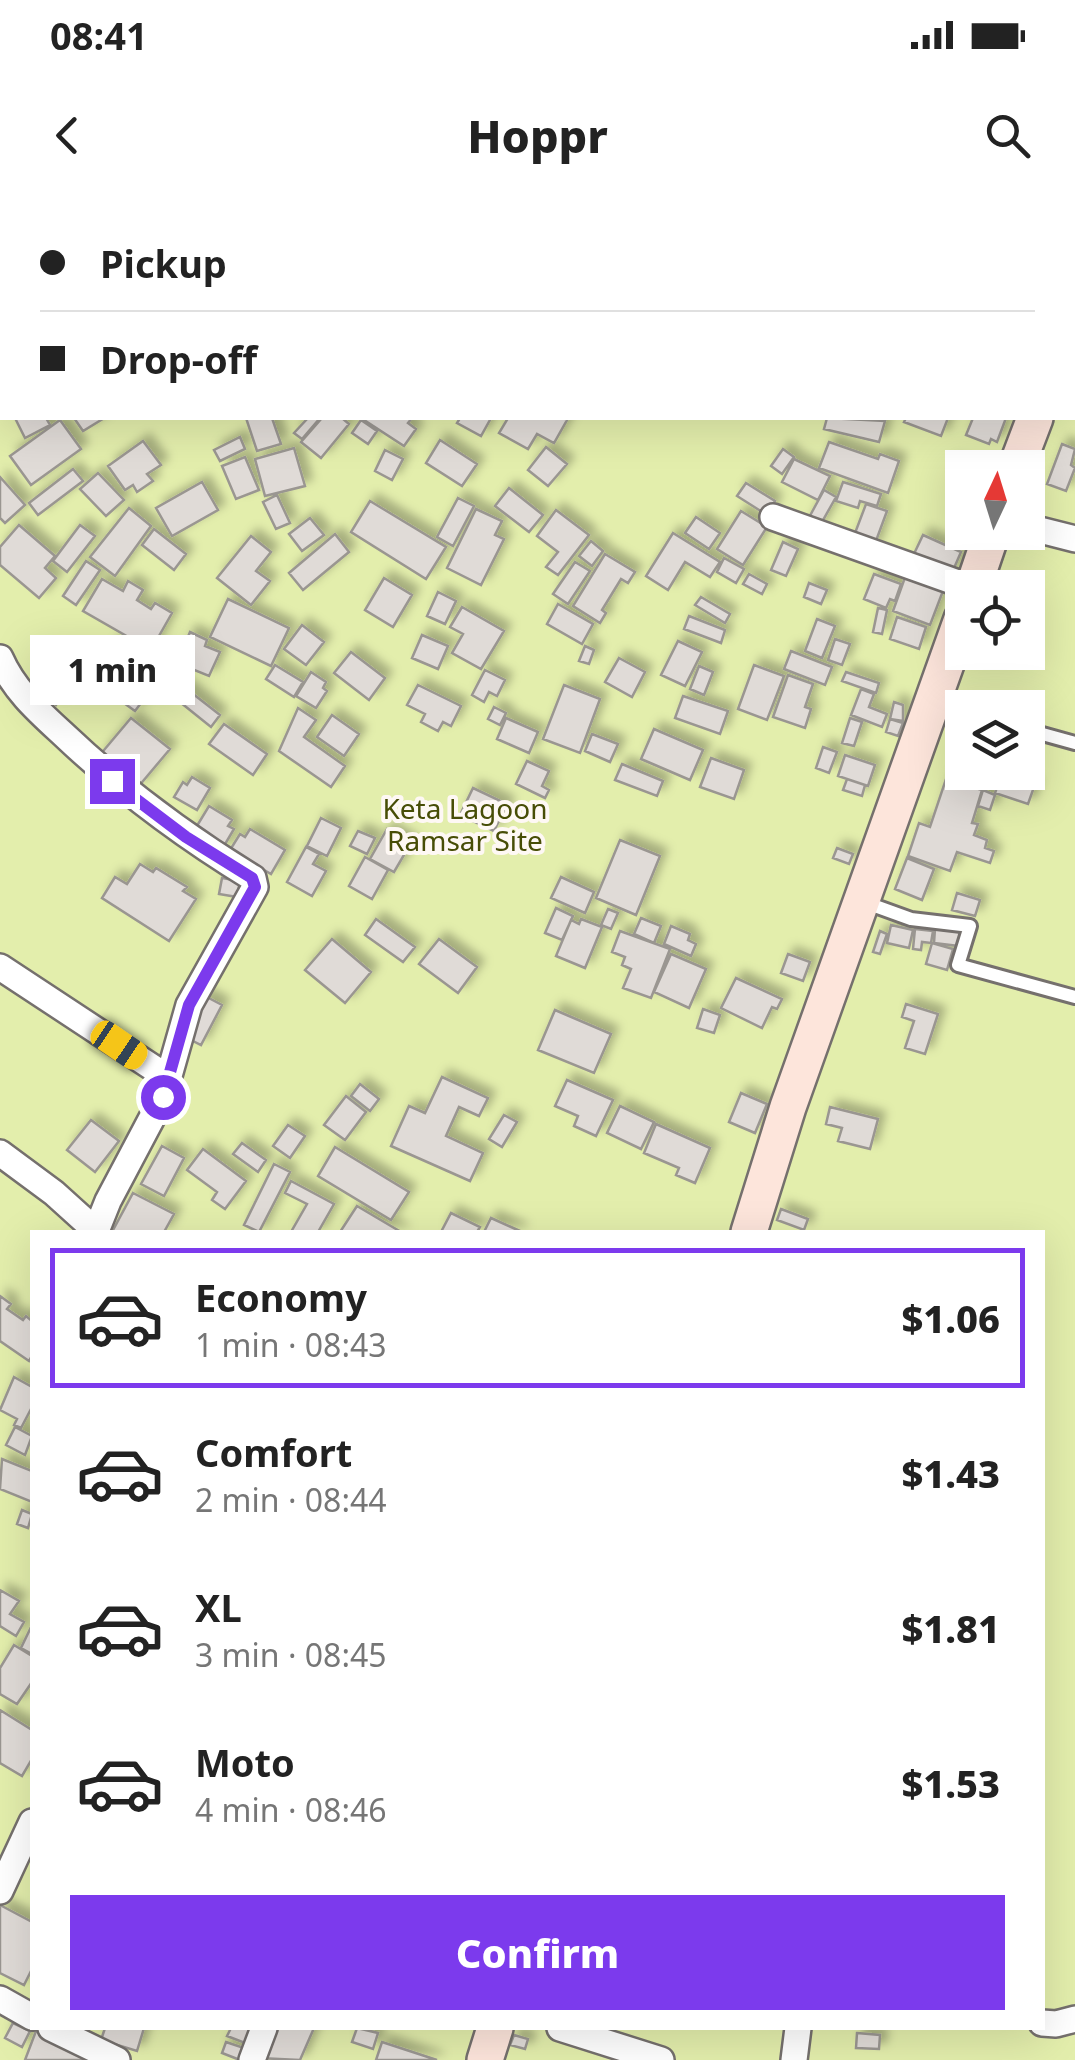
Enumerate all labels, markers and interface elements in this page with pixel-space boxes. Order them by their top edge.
text: 08:41 [50,9,148,61]
text: Hoppr [467,105,608,166]
icon: back [40,108,95,163]
icon: search [980,108,1035,163]
text: Pickup [100,237,227,289]
text: Drop-off [100,333,257,385]
north arrow [945,450,1045,550]
map controls [945,450,1045,790]
button: locate [945,570,1045,670]
callout: 1 min [29,636,194,706]
text: 1 min [68,648,157,691]
button: layers [945,690,1045,790]
route end [90,759,135,804]
park label: Keta Lagoon Ramsar Site [382,789,548,859]
car [86,1016,152,1074]
route start [141,1075,186,1120]
text: Economy [195,1271,367,1323]
icon: car [75,1273,165,1363]
text: $1.06 [901,1292,1000,1344]
text: 1 min · 08:43 [195,1323,387,1366]
text: Comfort [195,1426,352,1478]
icon: car [75,1428,165,1518]
text: $1.43 [901,1447,1000,1499]
text: 2 min · 08:44 [195,1478,387,1521]
text: XL [195,1581,242,1633]
icon: car [75,1583,165,1673]
text: $1.81 [901,1602,1000,1654]
text: 3 min · 08:45 [195,1633,387,1676]
text: Moto [195,1736,295,1788]
icon: car [75,1738,165,1828]
text: $1.53 [901,1757,1000,1809]
text: 4 min · 08:46 [195,1788,387,1831]
button: Confirm [70,1895,1005,2010]

